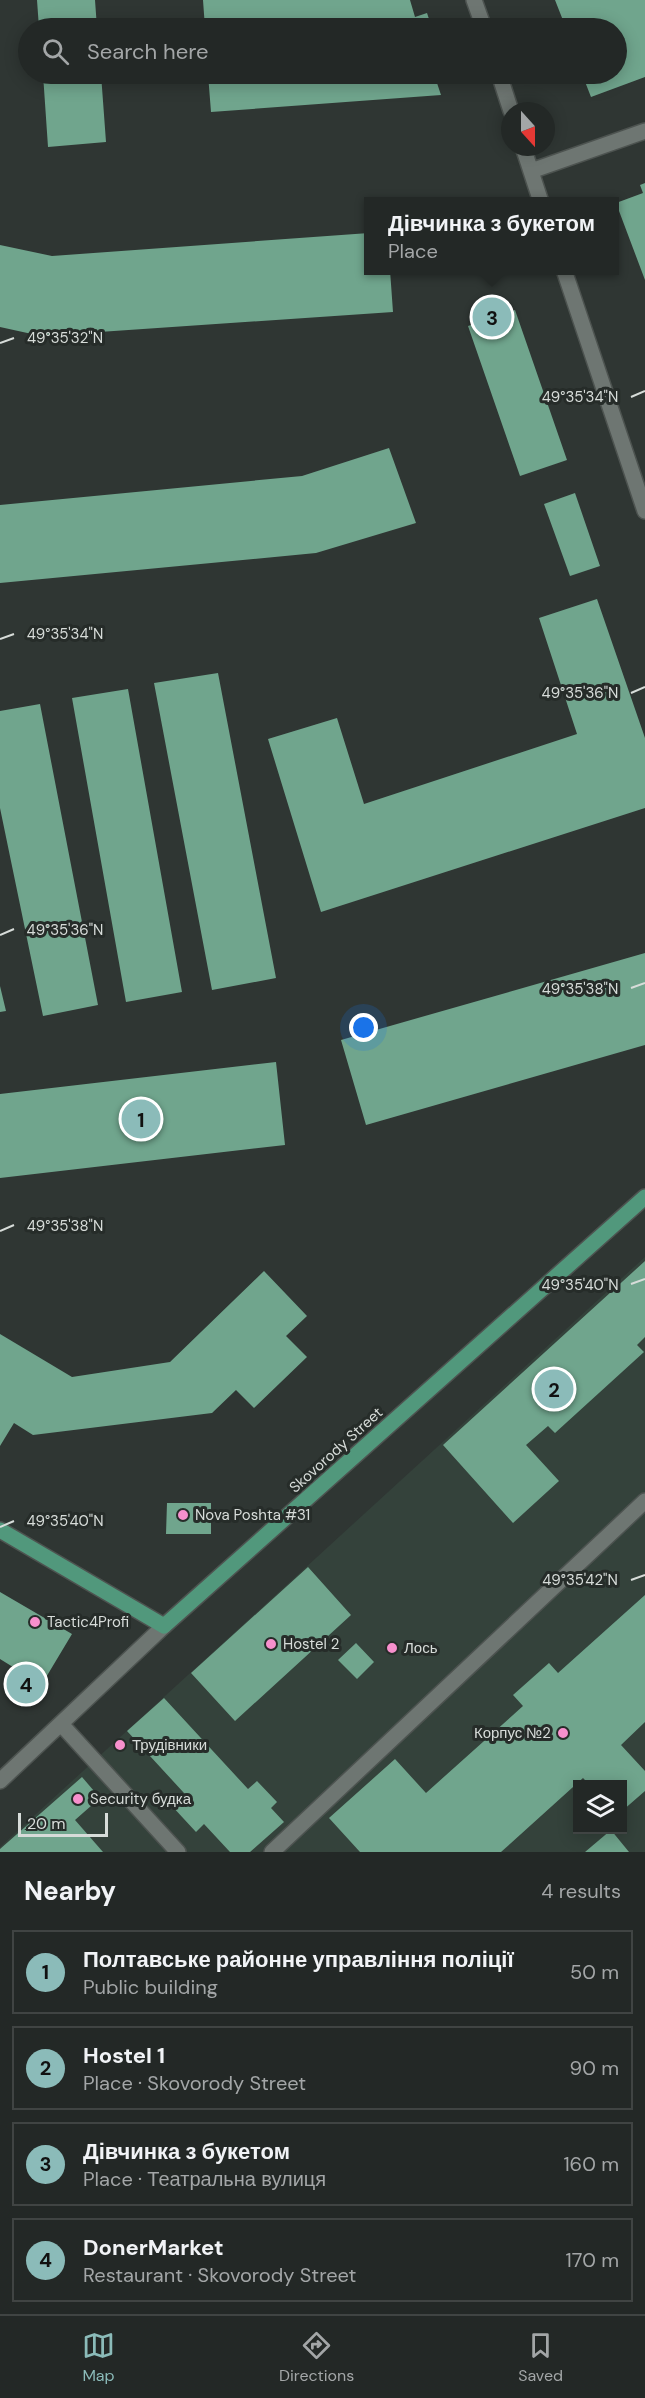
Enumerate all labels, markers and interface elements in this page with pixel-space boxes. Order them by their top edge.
search box [18,18,627,84]
icon: search [39,35,72,68]
text: Search here [87,37,208,66]
north arrow [501,102,555,156]
popup [364,197,619,275]
text: Дівчинка з букетом [388,209,595,238]
text: Place [388,238,438,264]
pin: 3 [472,294,512,340]
text: 49°35'32"N [27,328,103,348]
text: 49°35'34"N [542,387,618,407]
text: 49°35'34"N [27,624,103,644]
text: 49°35'36"N [542,683,618,703]
text: 49°35'36"N [27,920,103,940]
text: 49°35'38"N [542,979,618,999]
your location [349,1013,378,1042]
pin: 1 [122,1096,160,1142]
text: 49°35'38"N [27,1216,103,1236]
text: 49°35'40"N [541,1275,619,1295]
pin: 2 [534,1366,574,1412]
street label: Skovorody Street [285,1403,387,1497]
place label: Nova Poshta #31 [195,1505,310,1525]
marker: Nova Poshta #31 [176,1508,190,1522]
text: 49°35'40"N [26,1511,104,1531]
text: 49°35'42"N [542,1570,618,1590]
place label: Tactic4Profi [47,1612,129,1632]
marker: Tactic4Profi [28,1615,42,1629]
place label: Hostel 2 [283,1634,339,1654]
marker: Hostel 2 [264,1637,278,1651]
place label: Лось [404,1638,438,1658]
marker: Лось [385,1641,399,1655]
pin: 4 [6,1662,46,1706]
place label: Корпус №2 [474,1723,551,1743]
marker: Корпус №2 [556,1726,570,1740]
place label: Трудівники [132,1735,207,1755]
marker: Трудівники [113,1738,127,1752]
map controls [573,1780,627,1834]
button: layers [573,1780,627,1834]
place label: Security будка [90,1789,192,1809]
marker: Security будка [71,1792,85,1806]
scale bar [18,1810,108,1838]
text: 20 m [27,1813,66,1834]
text: Nearby [24,1874,116,1908]
text: 4 results [541,1878,621,1904]
text: Полтавське районне управління поліції [83,1945,514,1974]
text: 1 [42,1959,49,1985]
text: 50 m [570,1959,619,1985]
text: Public building [83,1974,218,2000]
text: Hostel 1 [83,2041,165,2070]
text: 2 [40,2055,51,2081]
text: 90 m [570,2055,619,2081]
text: Place · Skovorody Street [83,2070,306,2096]
text: Дівчинка з букетом [83,2137,290,2166]
text: 3 [39,2151,52,2177]
text: 160 m [563,2151,619,2177]
text: Place · Театральна вулиця [83,2166,326,2192]
text: DonerMarket [83,2233,224,2262]
text: 4 [39,2247,52,2273]
text: 170 m [566,2247,619,2273]
text: Restaurant · Skovorody Street [83,2262,356,2288]
tab: Map [82,2329,115,2386]
tab: Directions [279,2329,354,2386]
tab: Saved [518,2329,563,2386]

